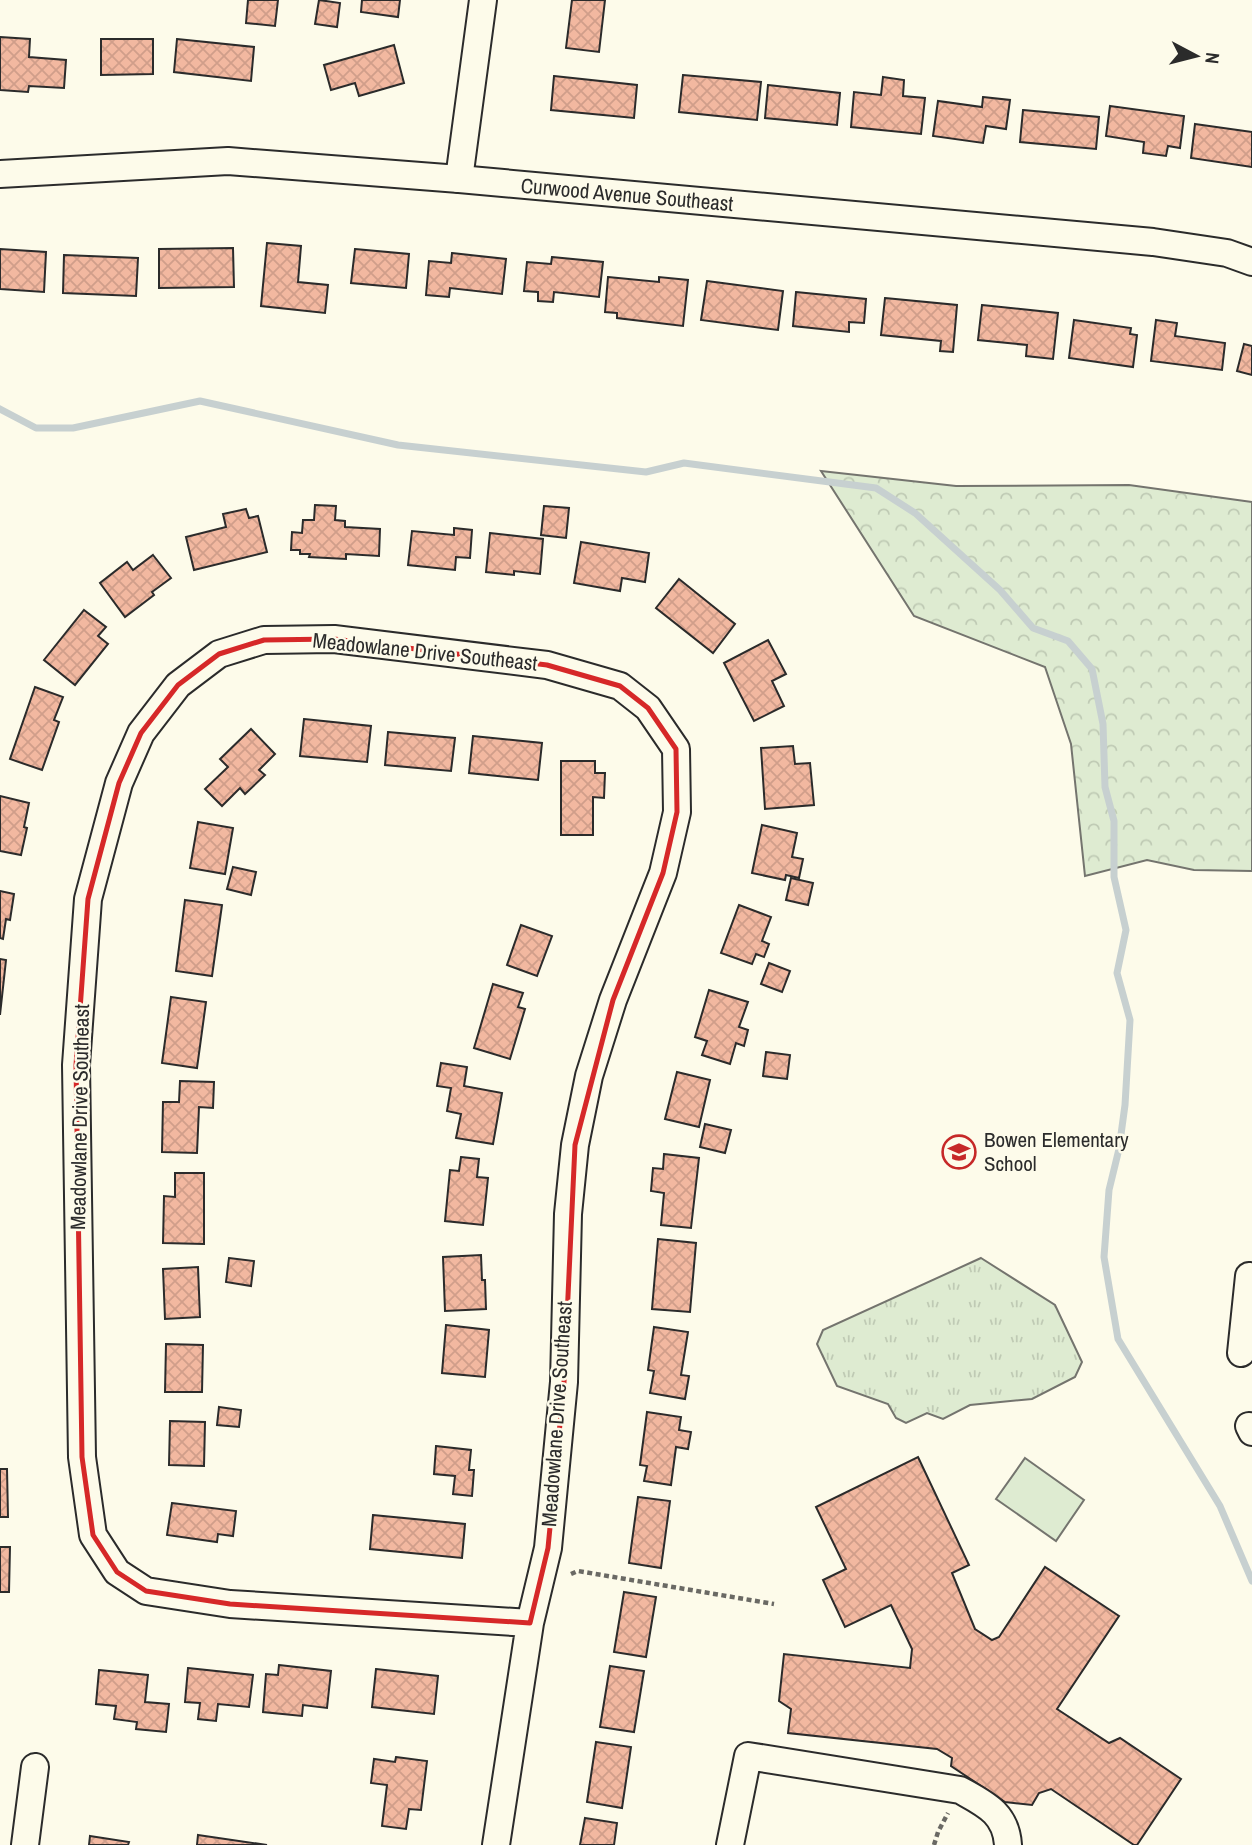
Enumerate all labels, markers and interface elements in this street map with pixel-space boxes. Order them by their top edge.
north arrow [1161,21,1231,91]
text: N [1199,51,1226,65]
street label: Curwood Avenue Southeast [520,171,735,218]
street label: Meadowlane Drive Southeast [311,625,539,678]
street label: Meadowlane Drive Southeast [63,1004,96,1230]
place label: Bowen Elementary School [984,1125,1129,1178]
school or university icon: Bowen Elementary School [940,1133,978,1171]
street label: Meadowlane Drive Southeast [534,1300,579,1528]

